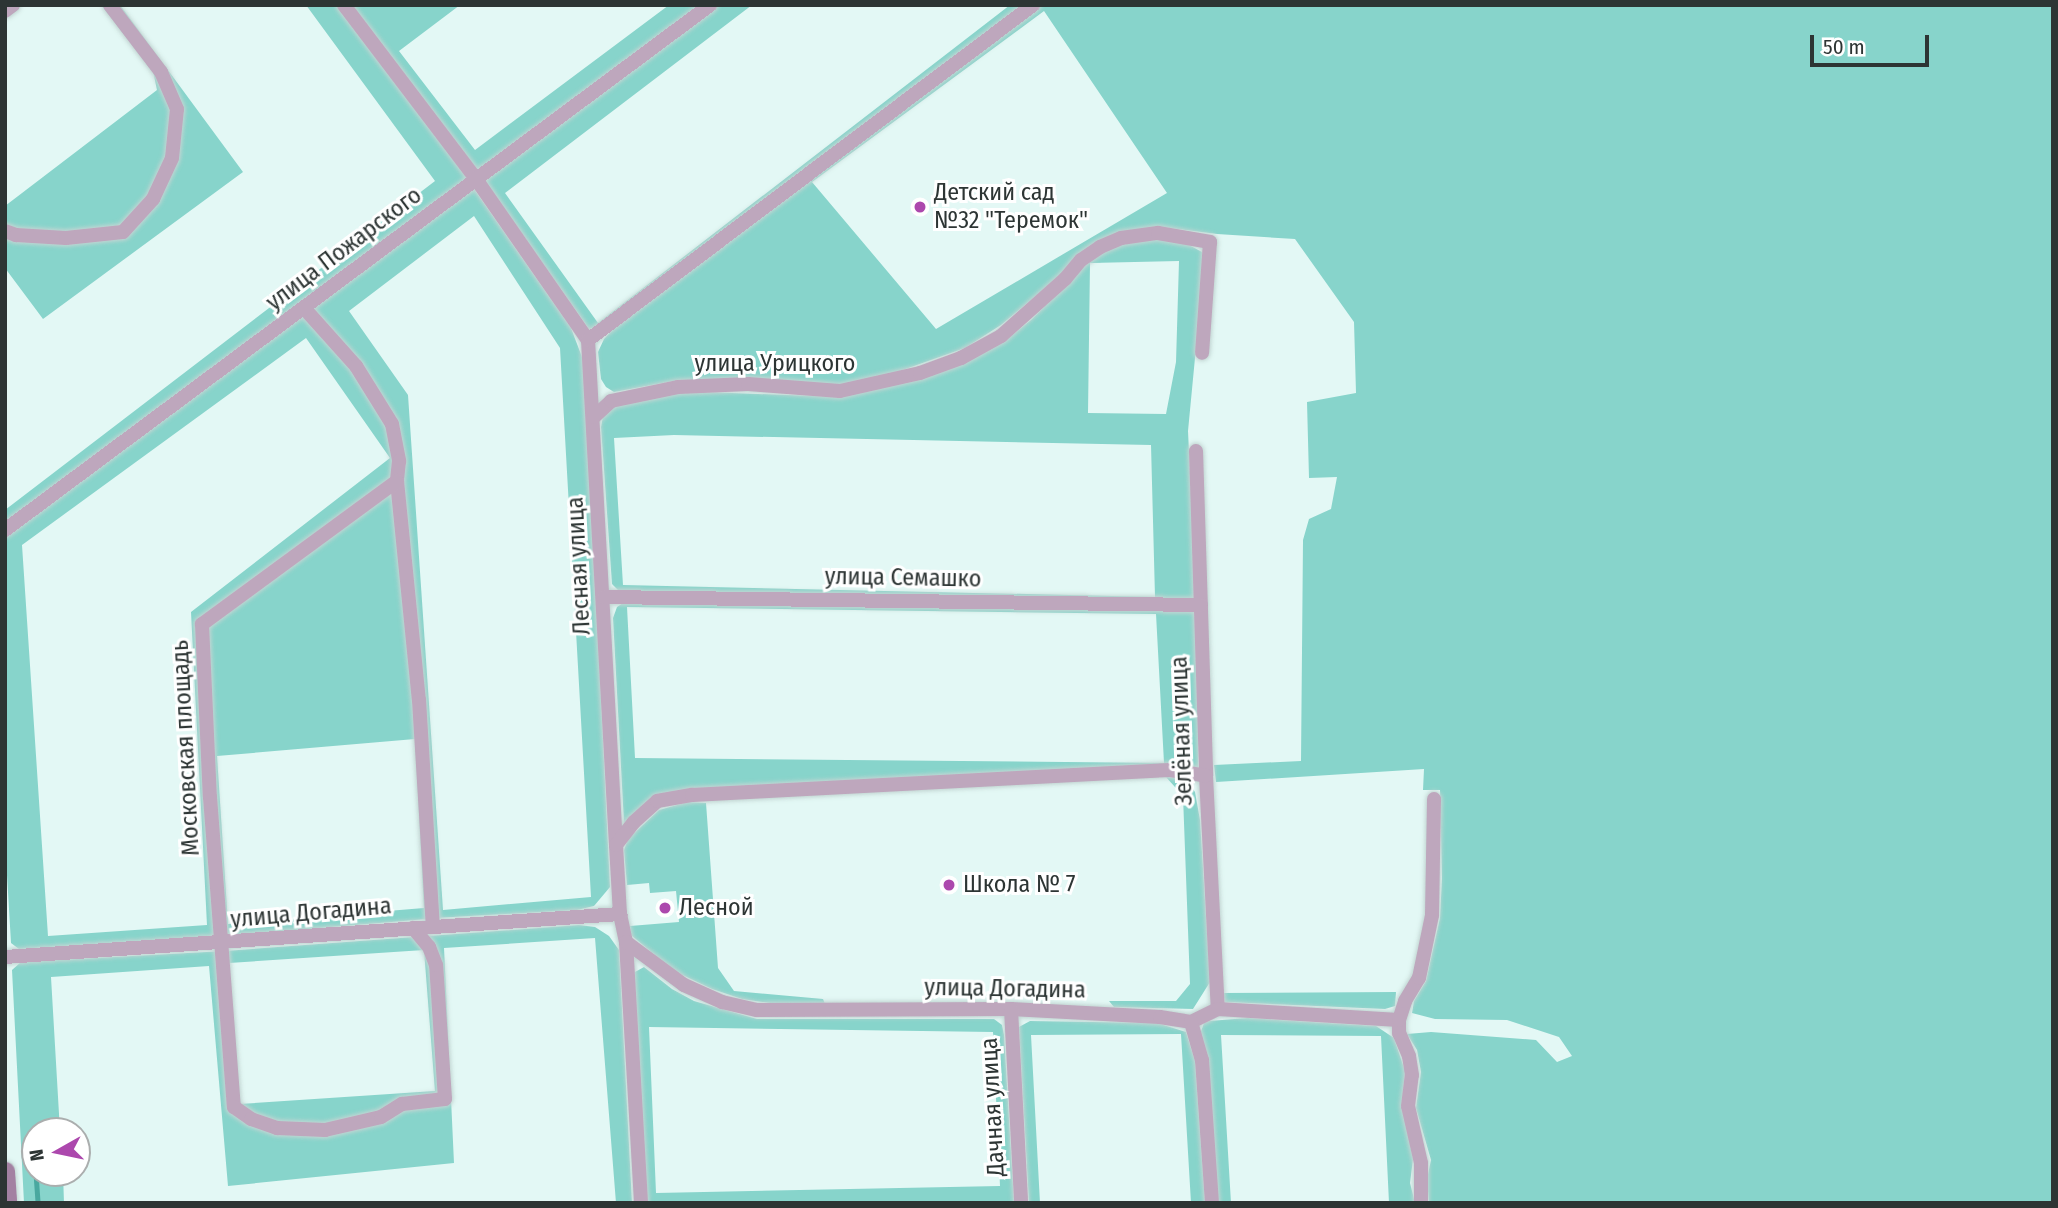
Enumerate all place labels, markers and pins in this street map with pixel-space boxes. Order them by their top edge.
place label: Детский сад №32 "Теремок" [934,179,1088,235]
marker: Детский сад №32 "Теремок" [912,199,928,215]
place label: Школа № 7 [963,871,1075,899]
marker: Школа № 7 [941,877,957,893]
place label: Лесной [679,894,754,922]
marker: Лесной [657,900,673,916]

